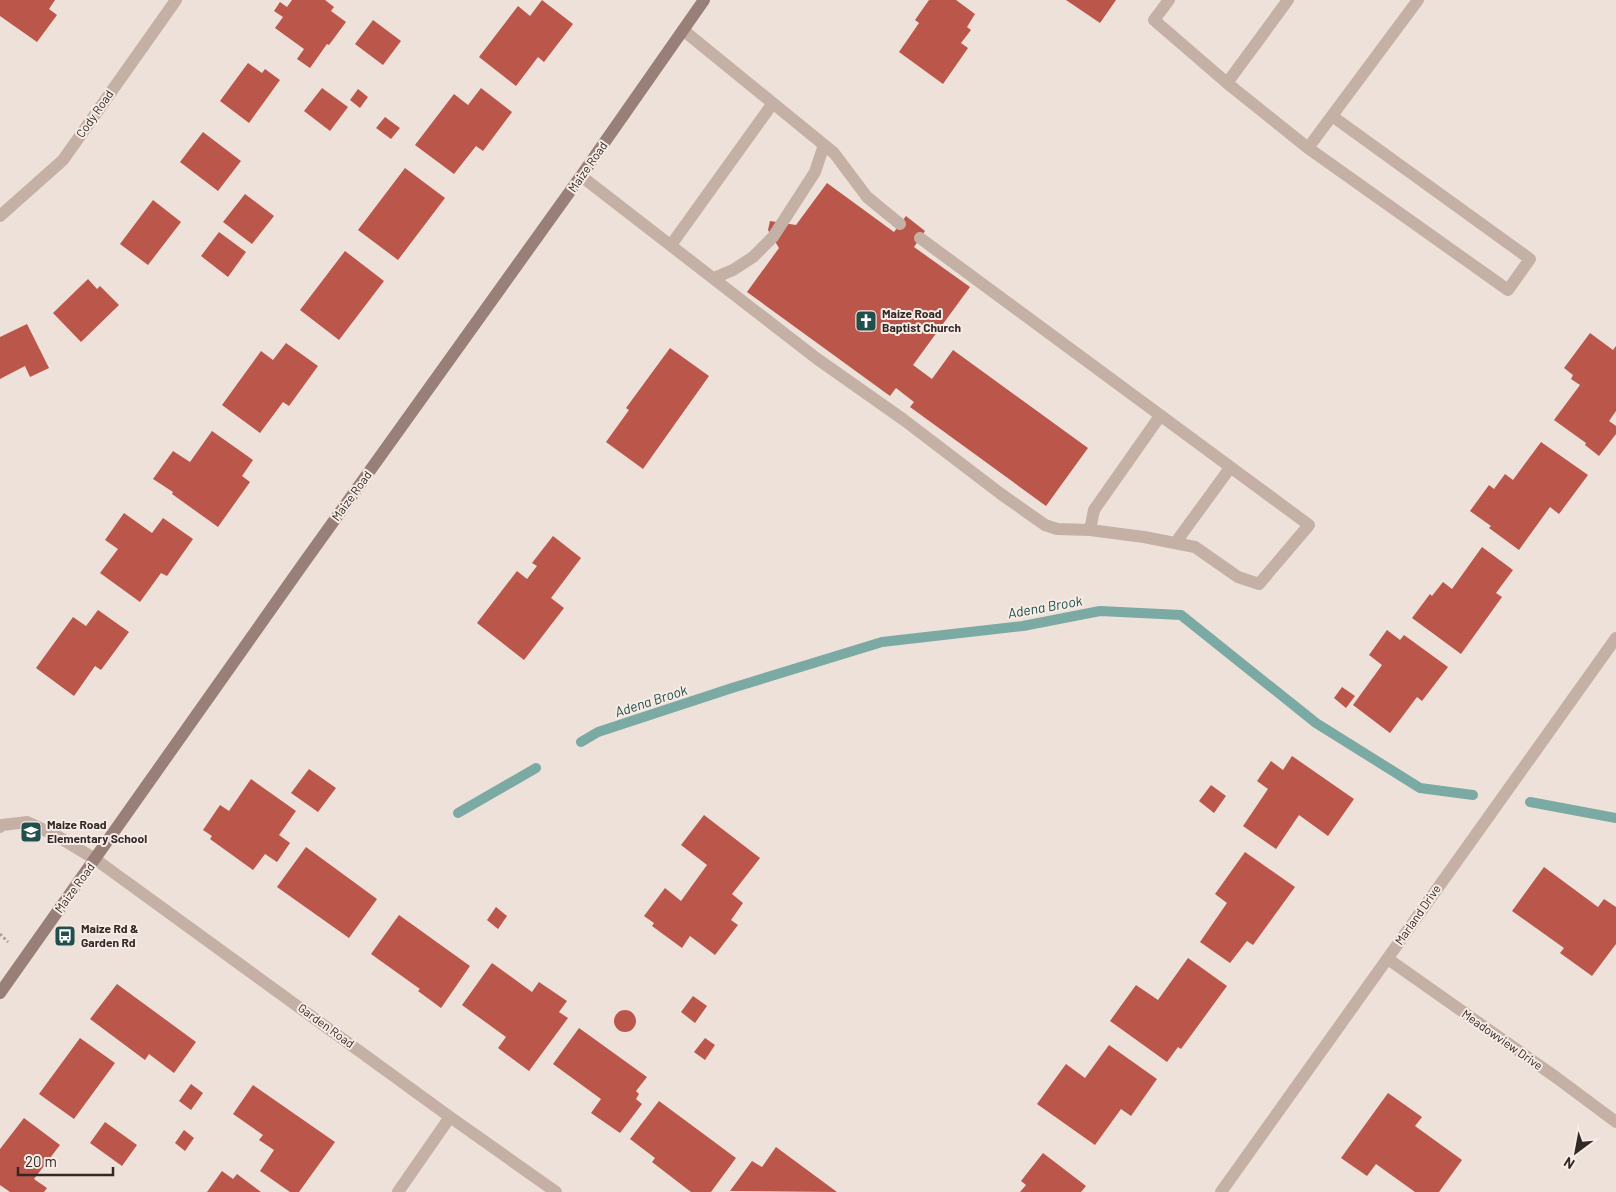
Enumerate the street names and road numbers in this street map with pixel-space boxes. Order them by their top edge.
street label: Cody Road [73,87,116,140]
street label: Maize Road [565,138,610,194]
street label: Maize Road [328,468,374,523]
street label: Maize Road [51,860,97,915]
street label: Marland Drive [1391,882,1443,947]
street label: Garden Road [296,1000,357,1050]
street label: Meadowview Drive [1460,1006,1546,1072]

